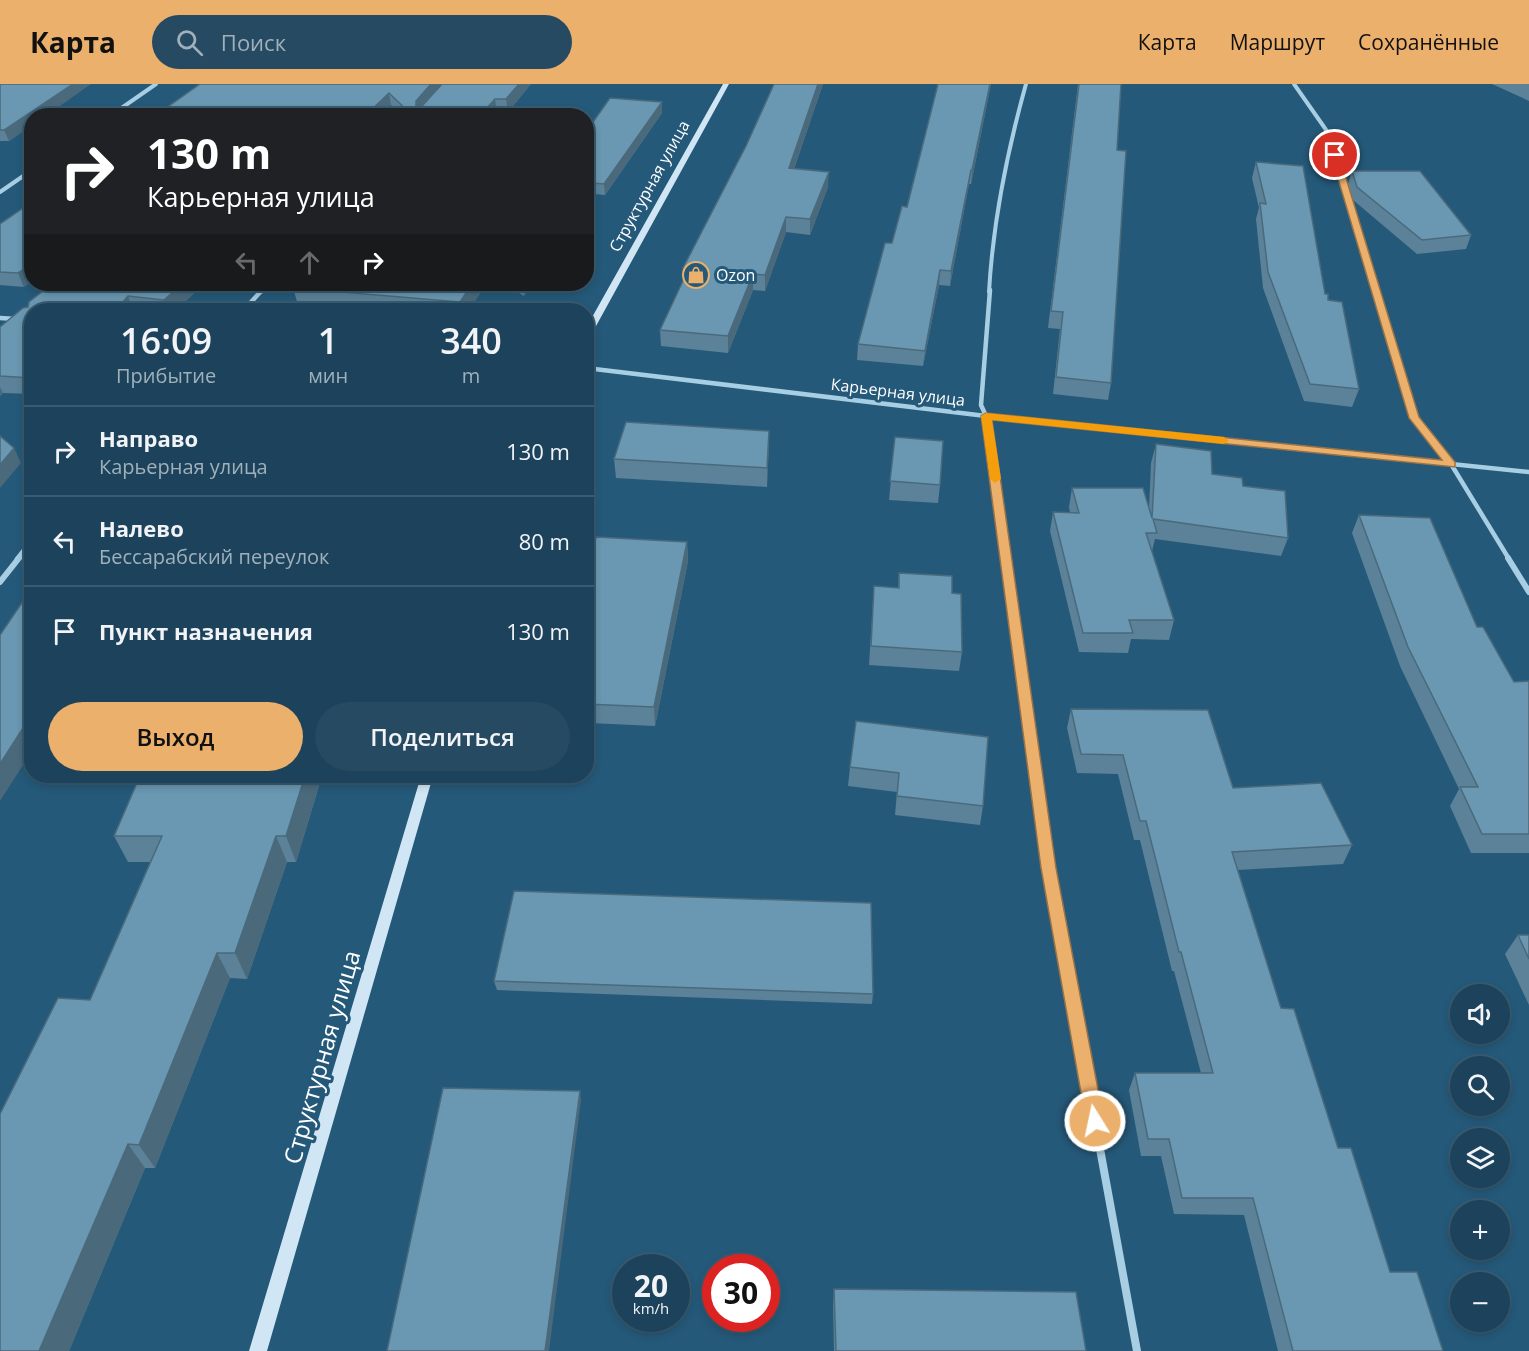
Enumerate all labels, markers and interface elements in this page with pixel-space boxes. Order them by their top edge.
search box [152,15,572,69]
text: Карта [30,23,116,61]
icon: search [173,26,206,59]
text: Поиск [221,27,286,57]
text: Карта [1138,28,1197,56]
text: Маршрут [1230,28,1325,56]
text: Сохранённые [1358,28,1499,56]
street label: Структурная улица [604,116,694,256]
text: 130 m [147,124,271,181]
pin [1309,129,1360,180]
icon: right [48,132,126,210]
icon: arrive [1318,138,1351,171]
text: Карьерная улица [147,178,375,215]
icon: left [230,246,263,279]
icon: ahead [293,246,326,279]
icon: right [356,246,389,279]
shop icon: Ozon [681,260,711,290]
place label: Ozon [716,264,755,286]
text: 16:09 [120,316,212,365]
text: 1 [318,316,338,365]
text: 340 [440,316,502,365]
text: Прибытие [116,362,216,389]
text: мин [308,362,348,389]
text: m [462,362,480,389]
street label: Карьерная улица [830,373,966,411]
text: Направо [99,423,198,453]
icon: right [48,435,81,468]
text: 130 m [506,436,570,466]
text: Карьерная улица [99,453,268,480]
text: Налево [99,513,184,543]
icon: left [48,525,81,558]
text: 80 m [519,526,570,556]
text: Бессарабский переулок [99,543,329,570]
icon: arrive [48,615,81,648]
text: Пункт назначения [99,616,313,646]
text: 130 m [506,616,570,646]
button: Выход [48,702,303,771]
button: Поделиться [315,702,570,771]
street label: Структурная улица [275,946,367,1168]
map controls [1450,984,1510,1332]
button: sound [1450,984,1510,1044]
button: search [1450,1056,1510,1116]
position arrow [1063,1089,1127,1153]
button: layers [1450,1128,1510,1188]
button: + [1450,1200,1510,1260]
speed limit sign: 30 [702,1254,780,1332]
text: 20 [634,1265,668,1306]
button: − [1450,1272,1510,1332]
text: km/h [633,1298,669,1318]

